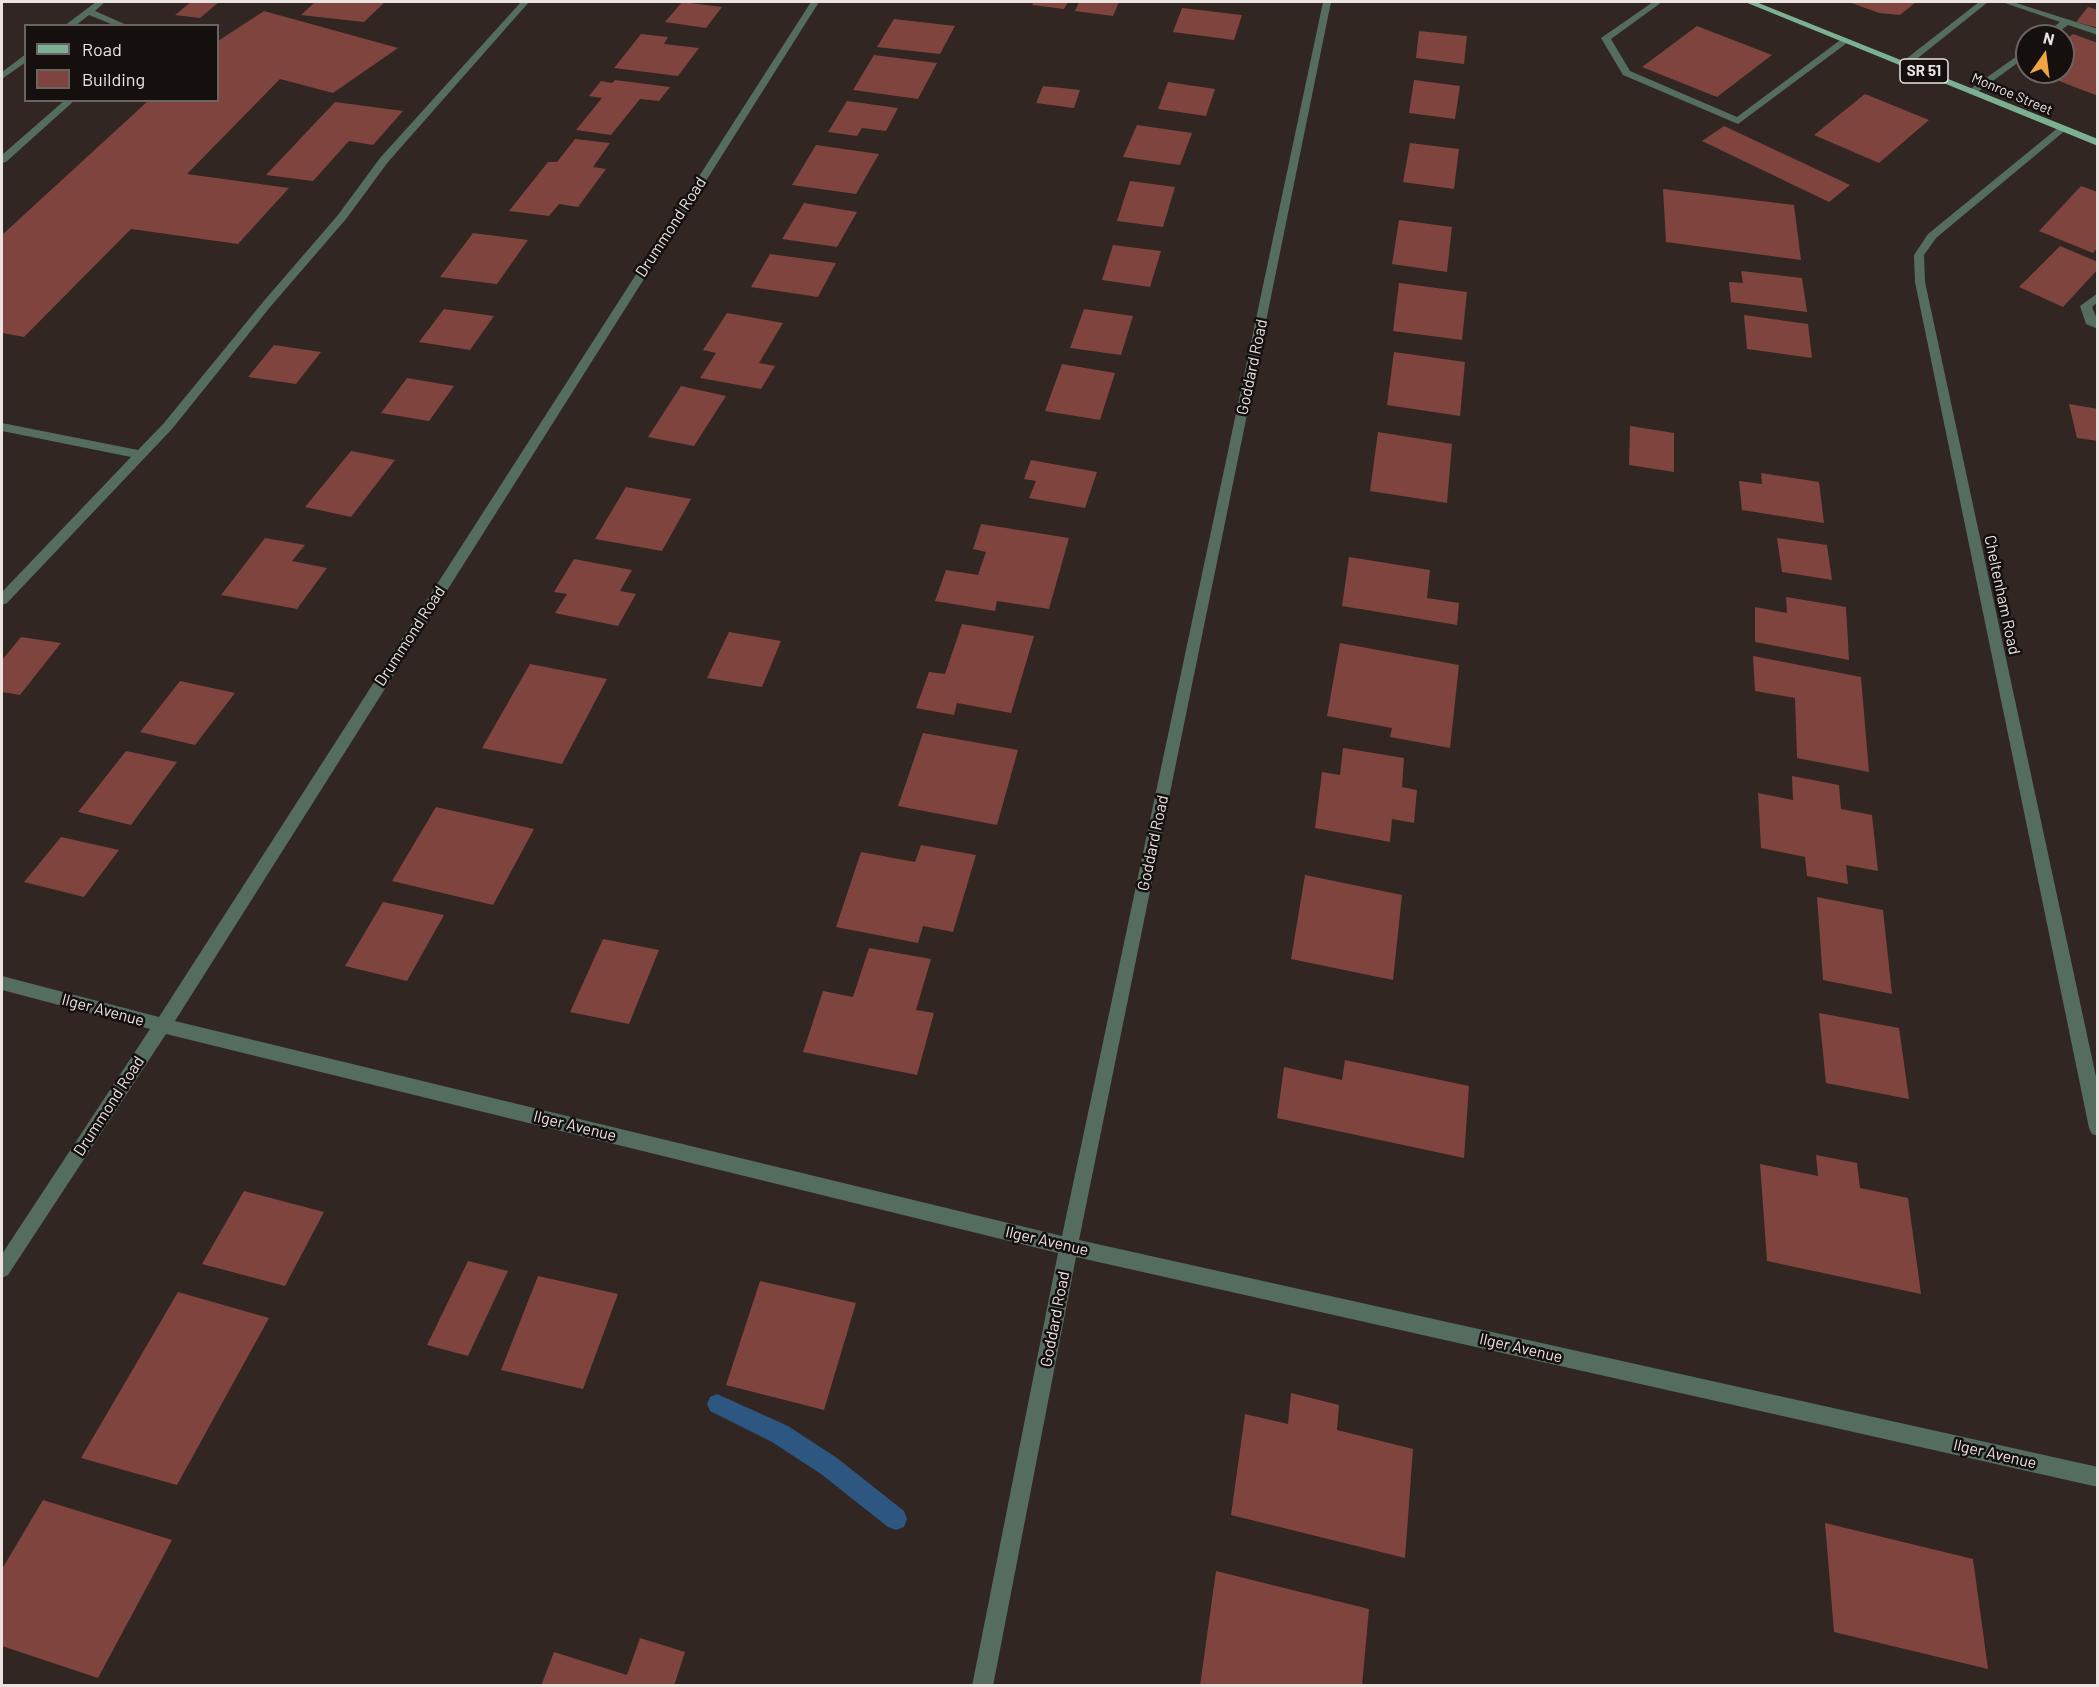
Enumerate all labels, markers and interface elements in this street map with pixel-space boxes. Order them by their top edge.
legend [24,24,219,102]
north arrow [2015,24,2075,84]
text: N [2042,27,2056,48]
text: Road [82,38,122,60]
road number: SR 51 [1900,59,1948,83]
text: Building [82,68,145,90]
street label: Monroe Street [1969,69,2055,119]
street label: Drummond Road [632,173,710,281]
street label: Goddard Road [1233,317,1271,417]
street label: Cheltenham Road [1980,533,2024,657]
street label: Drummond Road [371,582,449,690]
street label: Goddard Road [1134,793,1172,893]
street label: Ilger Avenue [60,990,146,1030]
street label: Drummond Road [70,1052,148,1160]
street label: Ilger Avenue [532,1106,618,1146]
street label: Ilger Avenue [1004,1222,1090,1260]
street label: Goddard Road [1036,1269,1074,1369]
street label: Ilger Avenue [1478,1329,1564,1367]
street label: Ilger Avenue [1952,1435,2038,1473]

